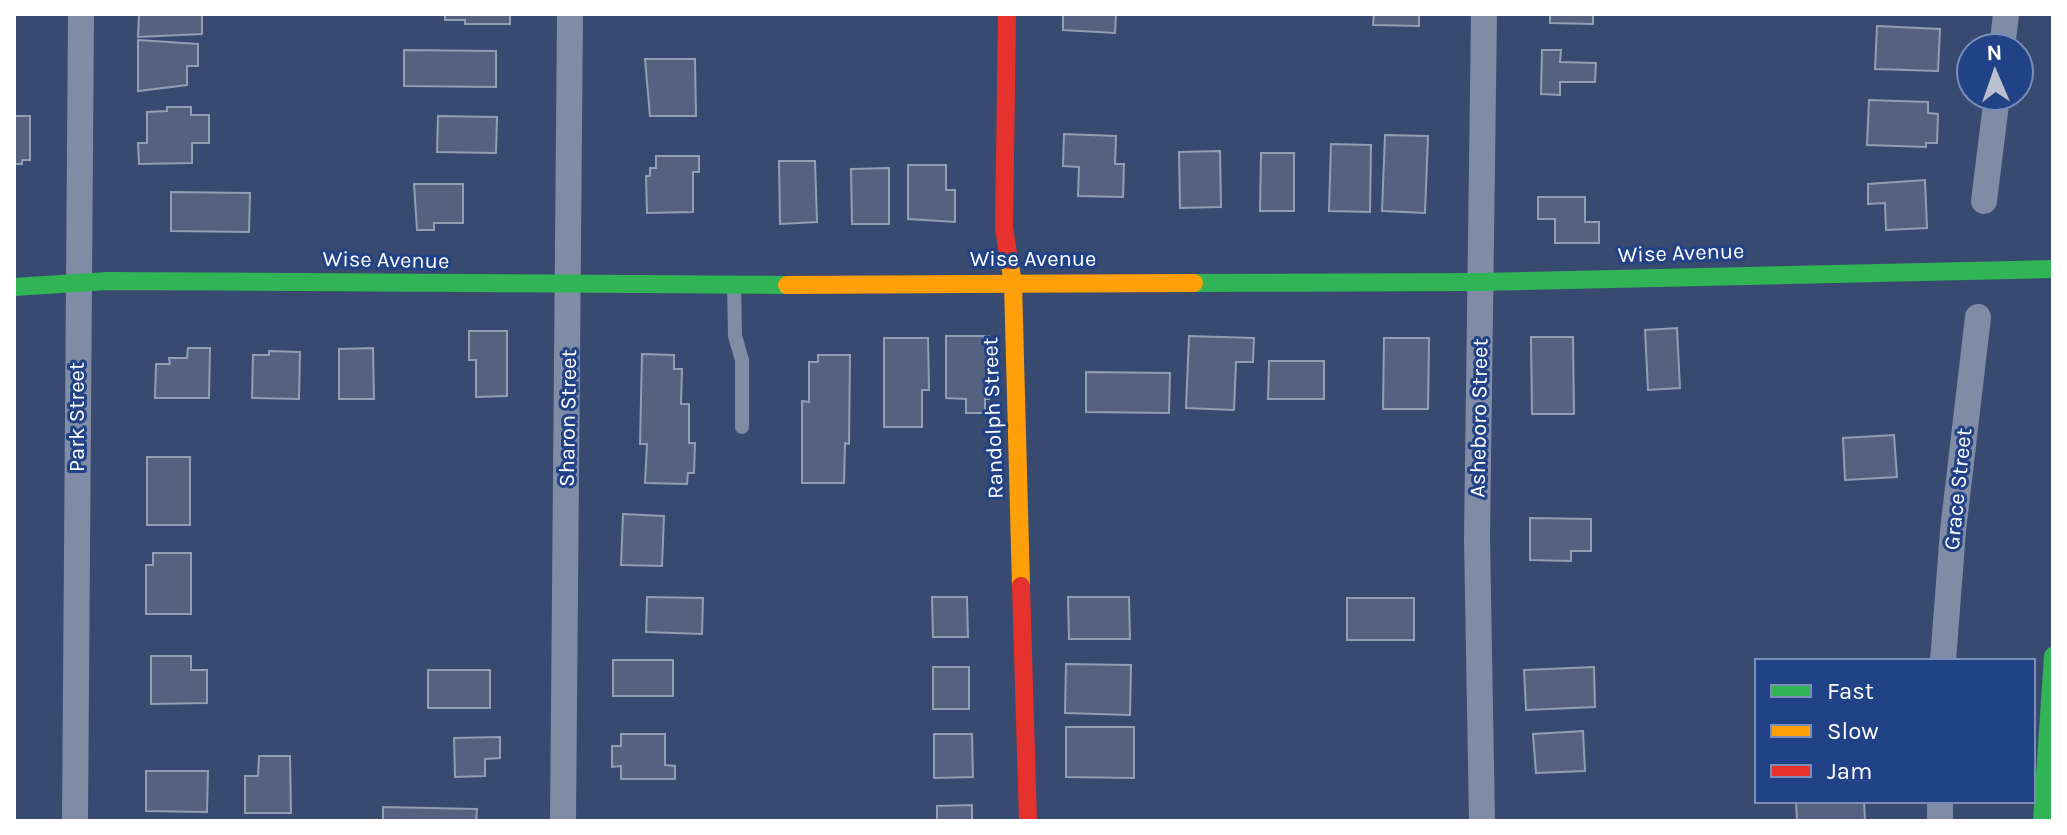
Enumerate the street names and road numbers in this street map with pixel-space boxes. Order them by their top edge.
street label: Wise Avenue [1617,238,1745,268]
street label: Wise Avenue [322,246,450,274]
street label: Wise Avenue [970,246,1096,272]
street label: Randolph Street [977,337,1009,499]
street label: Asheboro Street [1465,338,1493,498]
street label: Sharon Street [554,349,582,487]
street label: Park Street [64,362,90,472]
street label: Grace Street [1939,427,1977,551]

